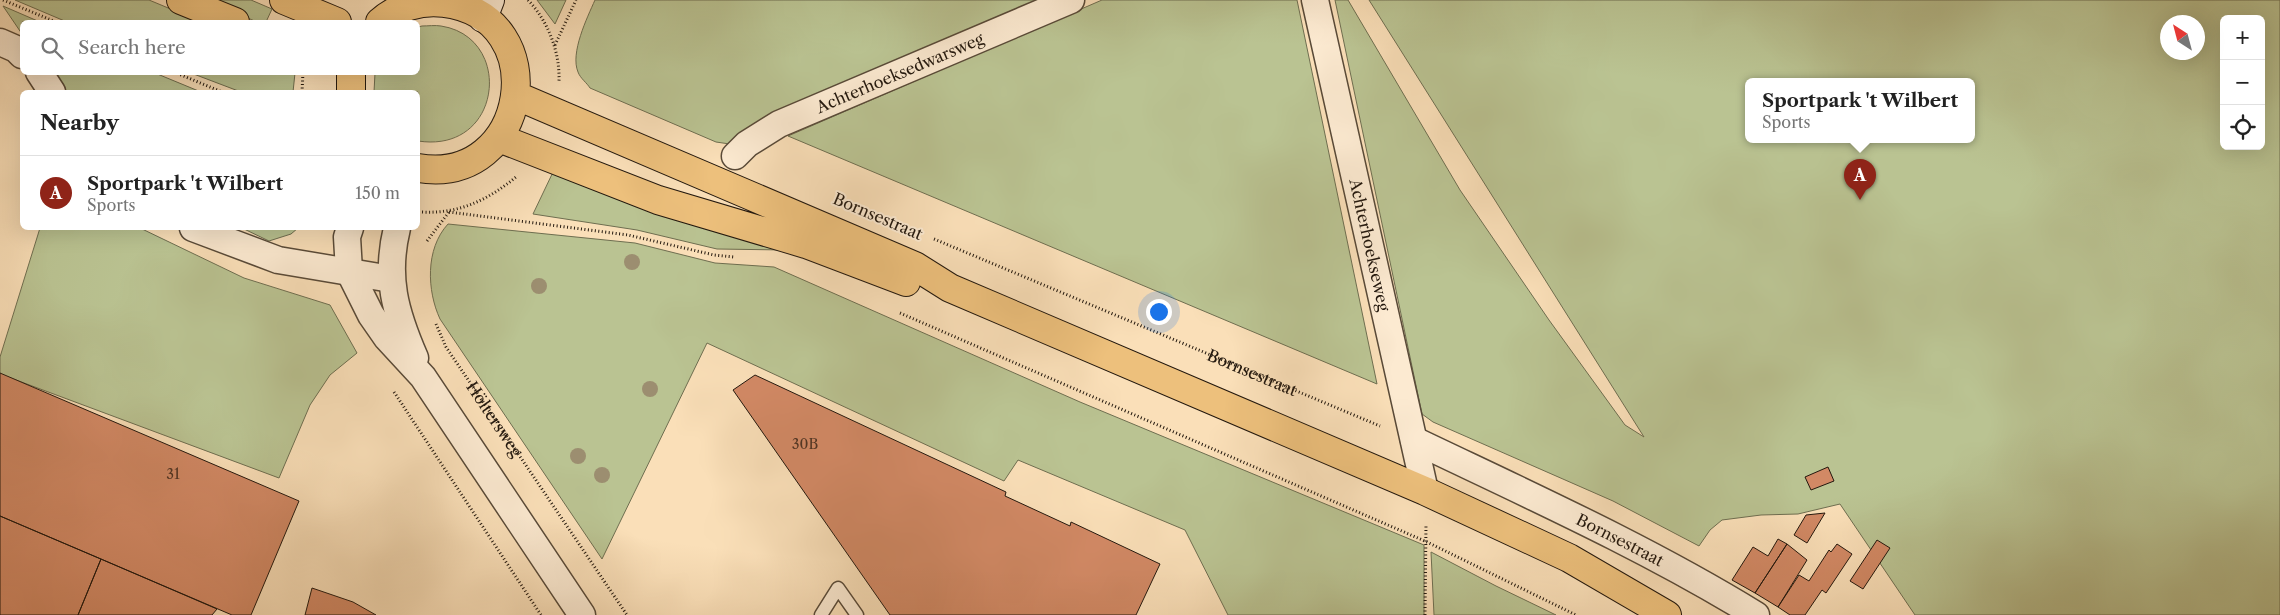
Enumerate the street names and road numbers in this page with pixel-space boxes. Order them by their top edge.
street label: Achterhoeksedwarsweg [812,28,987,117]
street label: Achterhoekseweg [1345,176,1395,314]
street label: Bornsestraat [830,188,926,244]
street label: Bornsestraat [1204,345,1300,400]
street label: Höltersweg [462,378,527,461]
street label: Bornsestraat [1573,509,1668,571]

